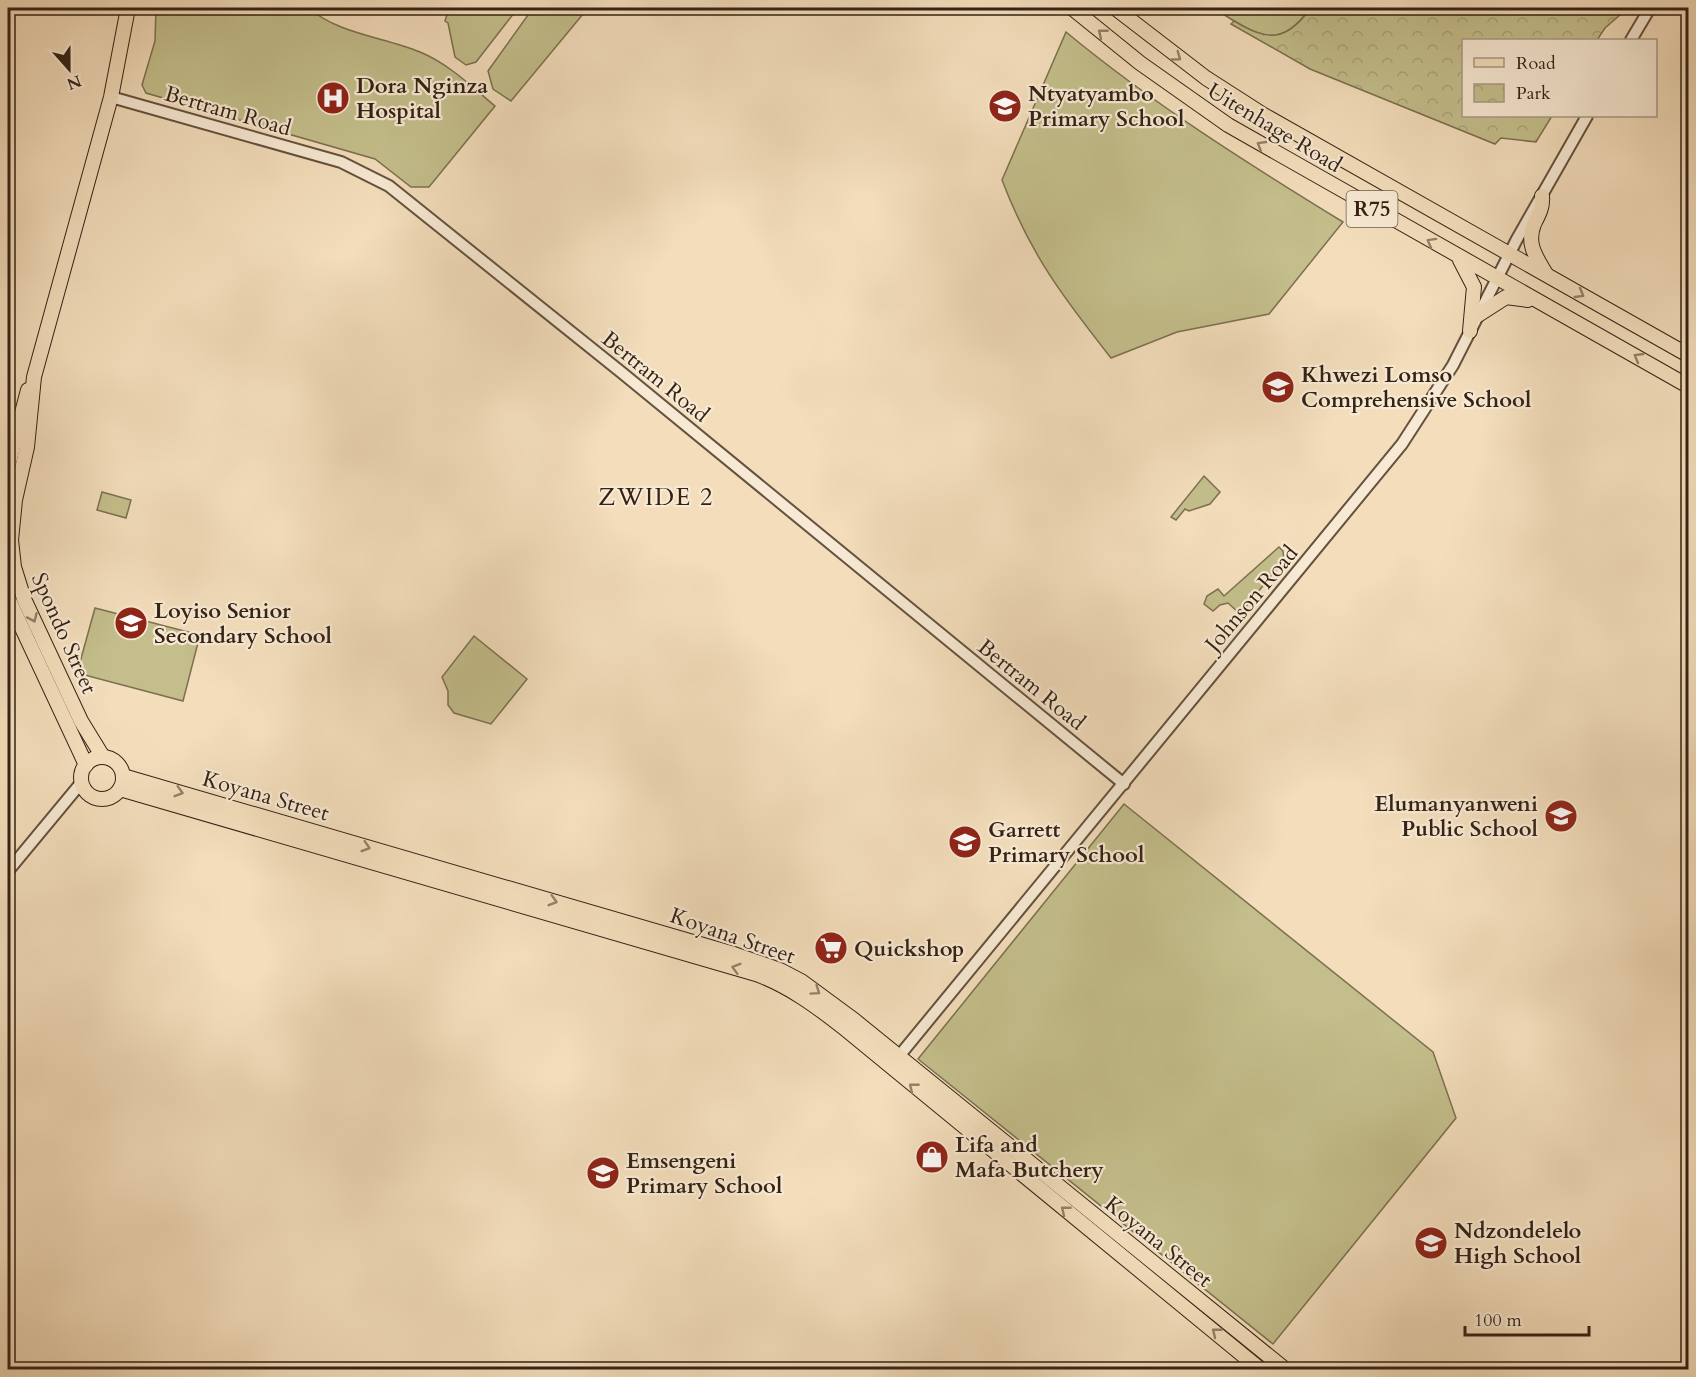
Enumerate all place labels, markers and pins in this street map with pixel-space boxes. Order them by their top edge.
place label: Dora Nginza Hospital [356,71,488,126]
place label: Ntyatyambo Primary School [1028,79,1185,134]
hospital icon: Dora Nginza Hospital [315,80,351,116]
school or university icon: Ntyatyambo Primary School [987,88,1023,124]
place label: Khwezi Lomso Comprehensive School [1301,360,1532,415]
school or university icon: Khwezi Lomso Comprehensive School [1260,369,1296,405]
place label: Loyiso Senior Secondary School [154,596,333,651]
school or university icon: Loyiso Senior Secondary School [113,605,149,641]
place label: Elumanyanweni Public School [1374,789,1539,844]
school or university icon: Elumanyanweni Public School [1543,798,1579,834]
place label: Garrett Primary School [988,815,1145,870]
school or university icon: Garrett Primary School [947,824,983,860]
supermarket icon: Quickshop [813,930,849,966]
place label: Quickshop [854,934,964,964]
place label: Lifa and Mafa Butchery [955,1130,1104,1185]
shop icon: Lifa and Mafa Butchery [914,1139,950,1175]
place label: Emsengeni Primary School [626,1146,783,1201]
school or university icon: Emsengeni Primary School [585,1155,621,1191]
place label: Ndzondelelo High School [1454,1216,1582,1271]
school or university icon: Ndzondelelo High School [1413,1225,1449,1261]

